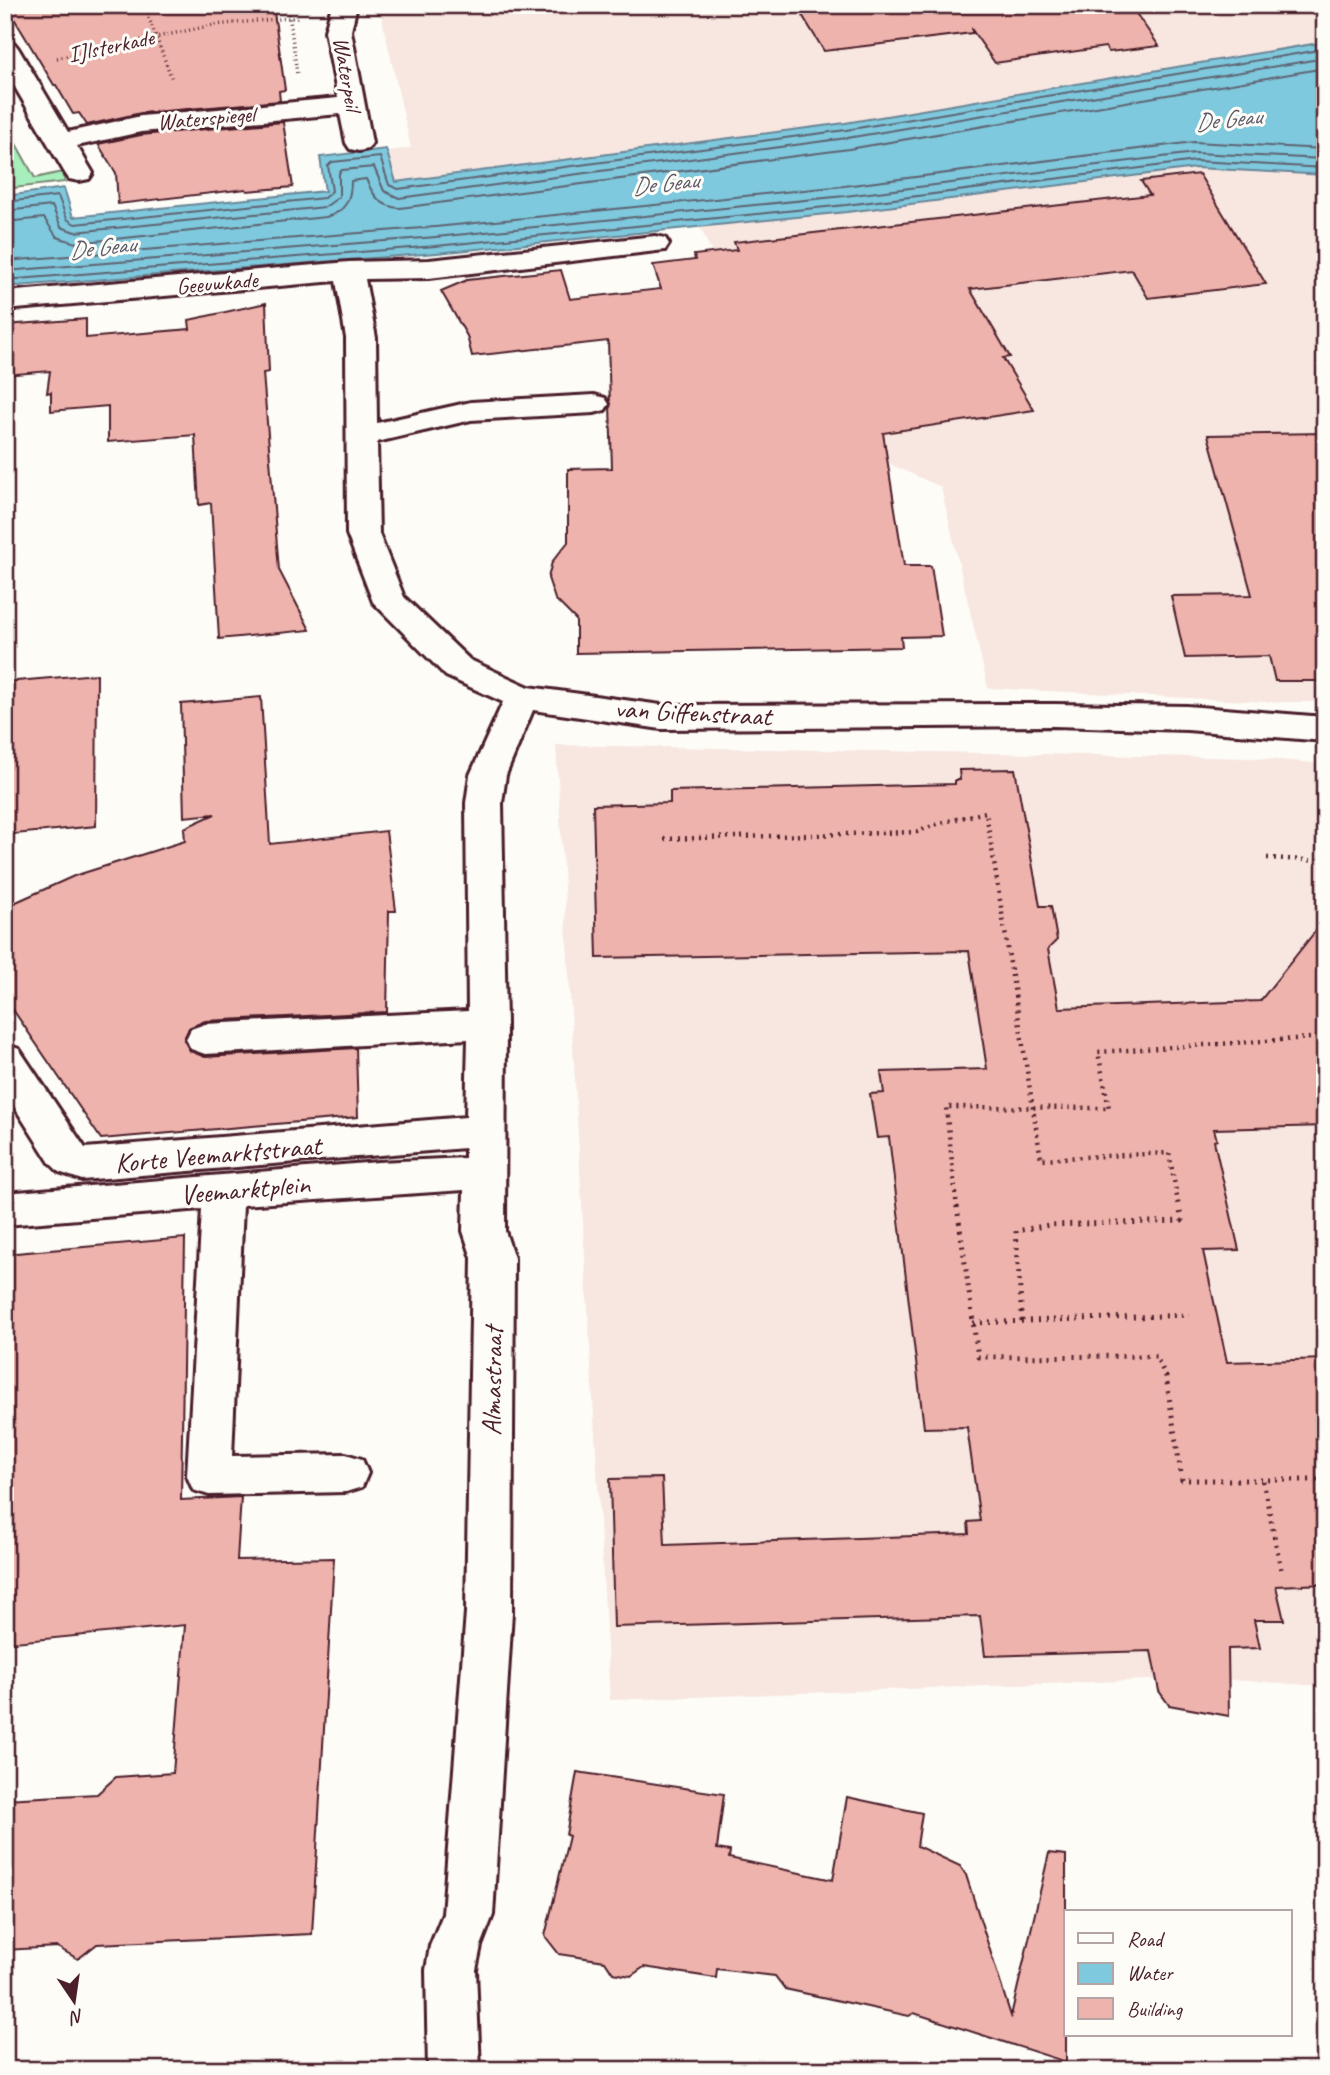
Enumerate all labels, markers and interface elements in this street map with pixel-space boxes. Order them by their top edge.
street label: IJlsterkade [66,22,158,69]
street label: Waterpeil [326,35,368,117]
street label: Waterspiegel [156,99,260,137]
water label: De Geau [1194,100,1267,137]
water label: De Geau [631,164,704,201]
water label: De Geau [68,228,141,265]
street label: Geeuwkade [175,265,260,301]
street label: van Giffenstraat [614,690,775,734]
street label: Korte Veemarktstraat [113,1127,325,1180]
street label: Veemarktplein [179,1166,313,1212]
street label: Almastraat [474,1322,511,1436]
legend [1064,1910,1292,2036]
text: Road [1127,1926,1166,1952]
text: Water [1127,1960,1174,1986]
north arrow [38,1966,108,2036]
text: Building [1127,1996,1184,2022]
text: N [66,2004,86,2030]

